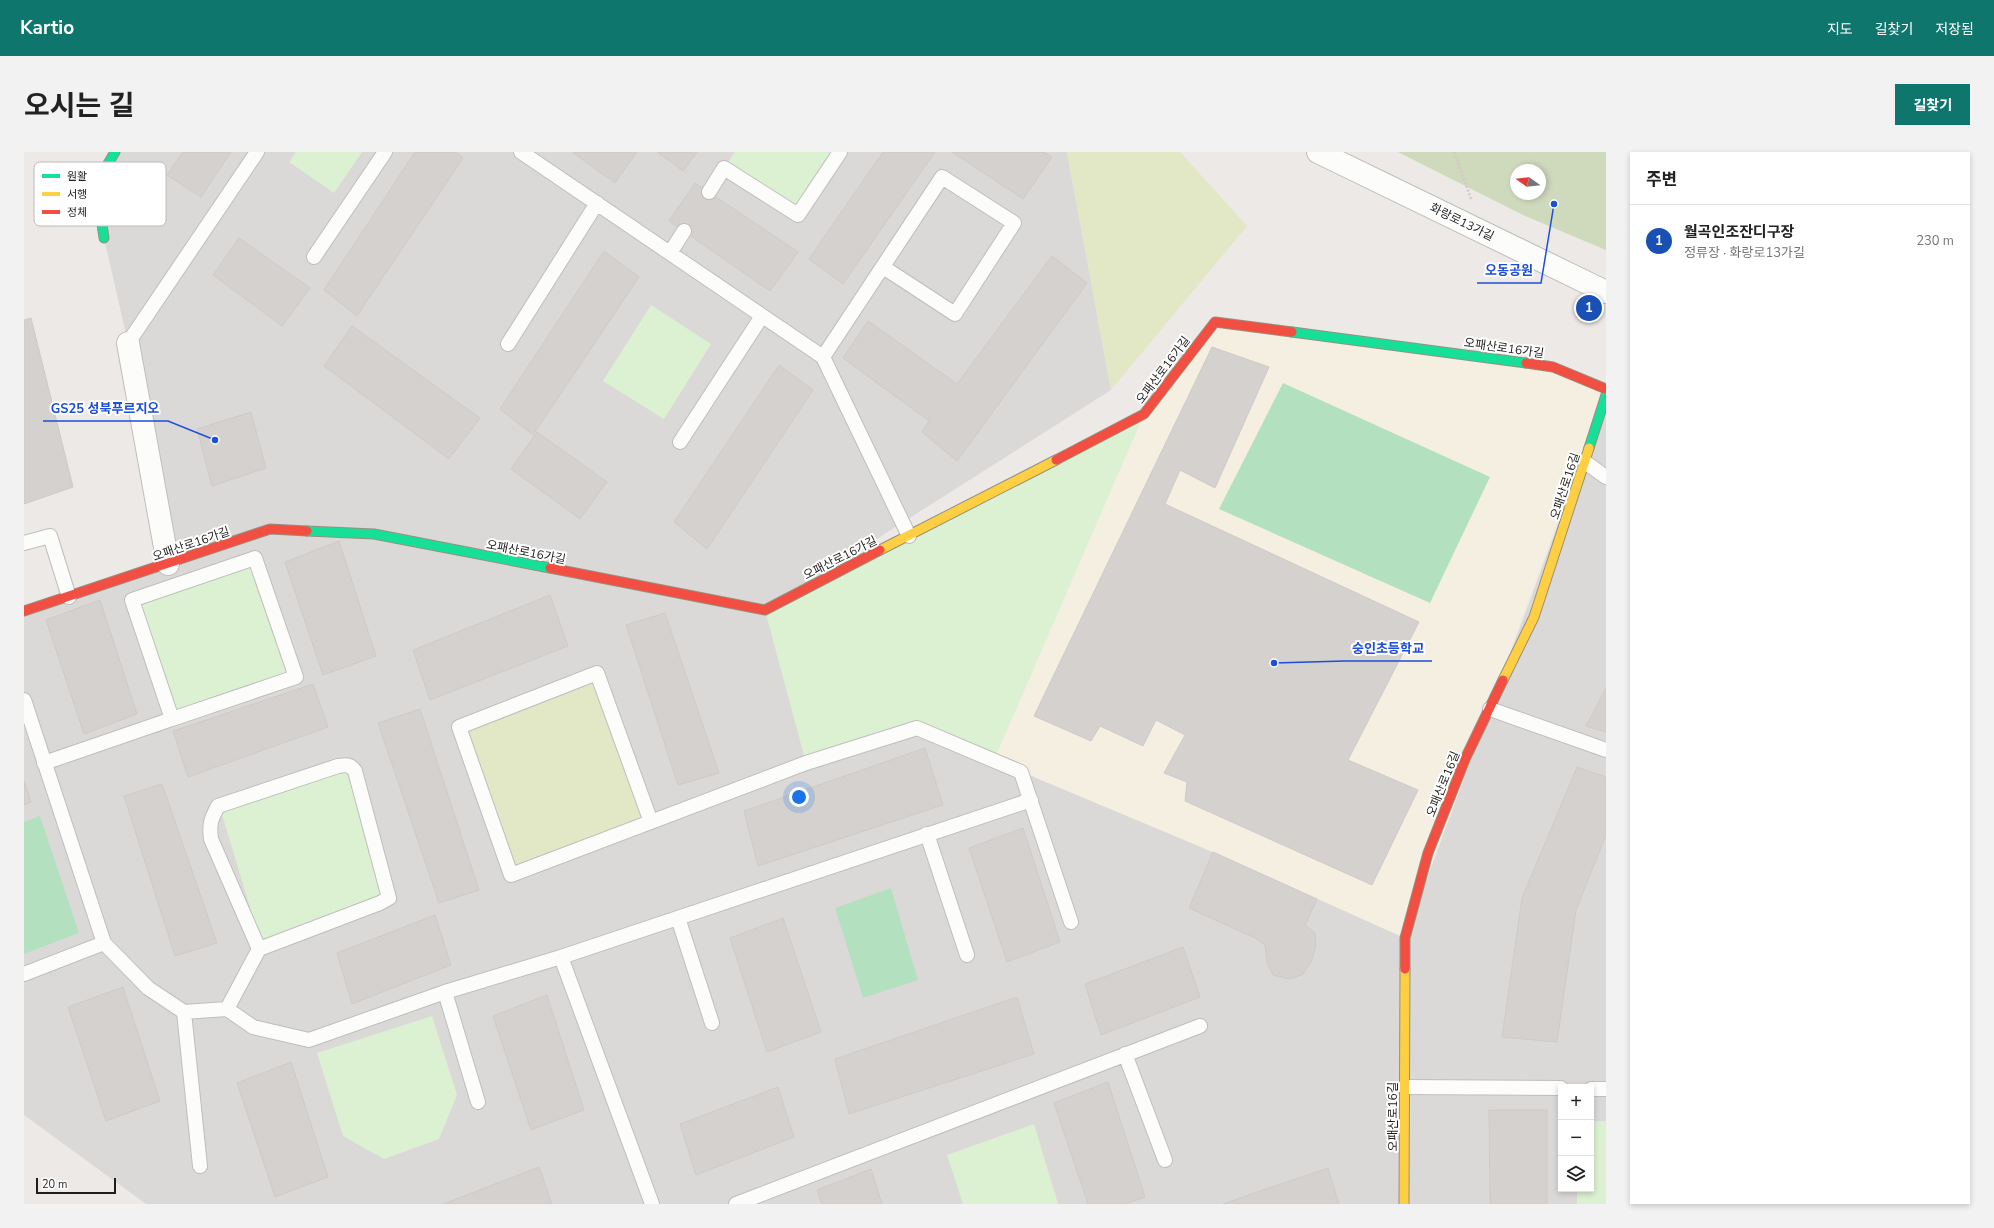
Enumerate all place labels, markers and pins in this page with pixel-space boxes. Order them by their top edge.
callout: 오동공원 [1477,258,1541,283]
pin: 1 [1576,293,1602,323]
callout: GS25 성북푸르지오 [43,396,168,421]
callout: 숭인초등학교 [1344,636,1432,661]

